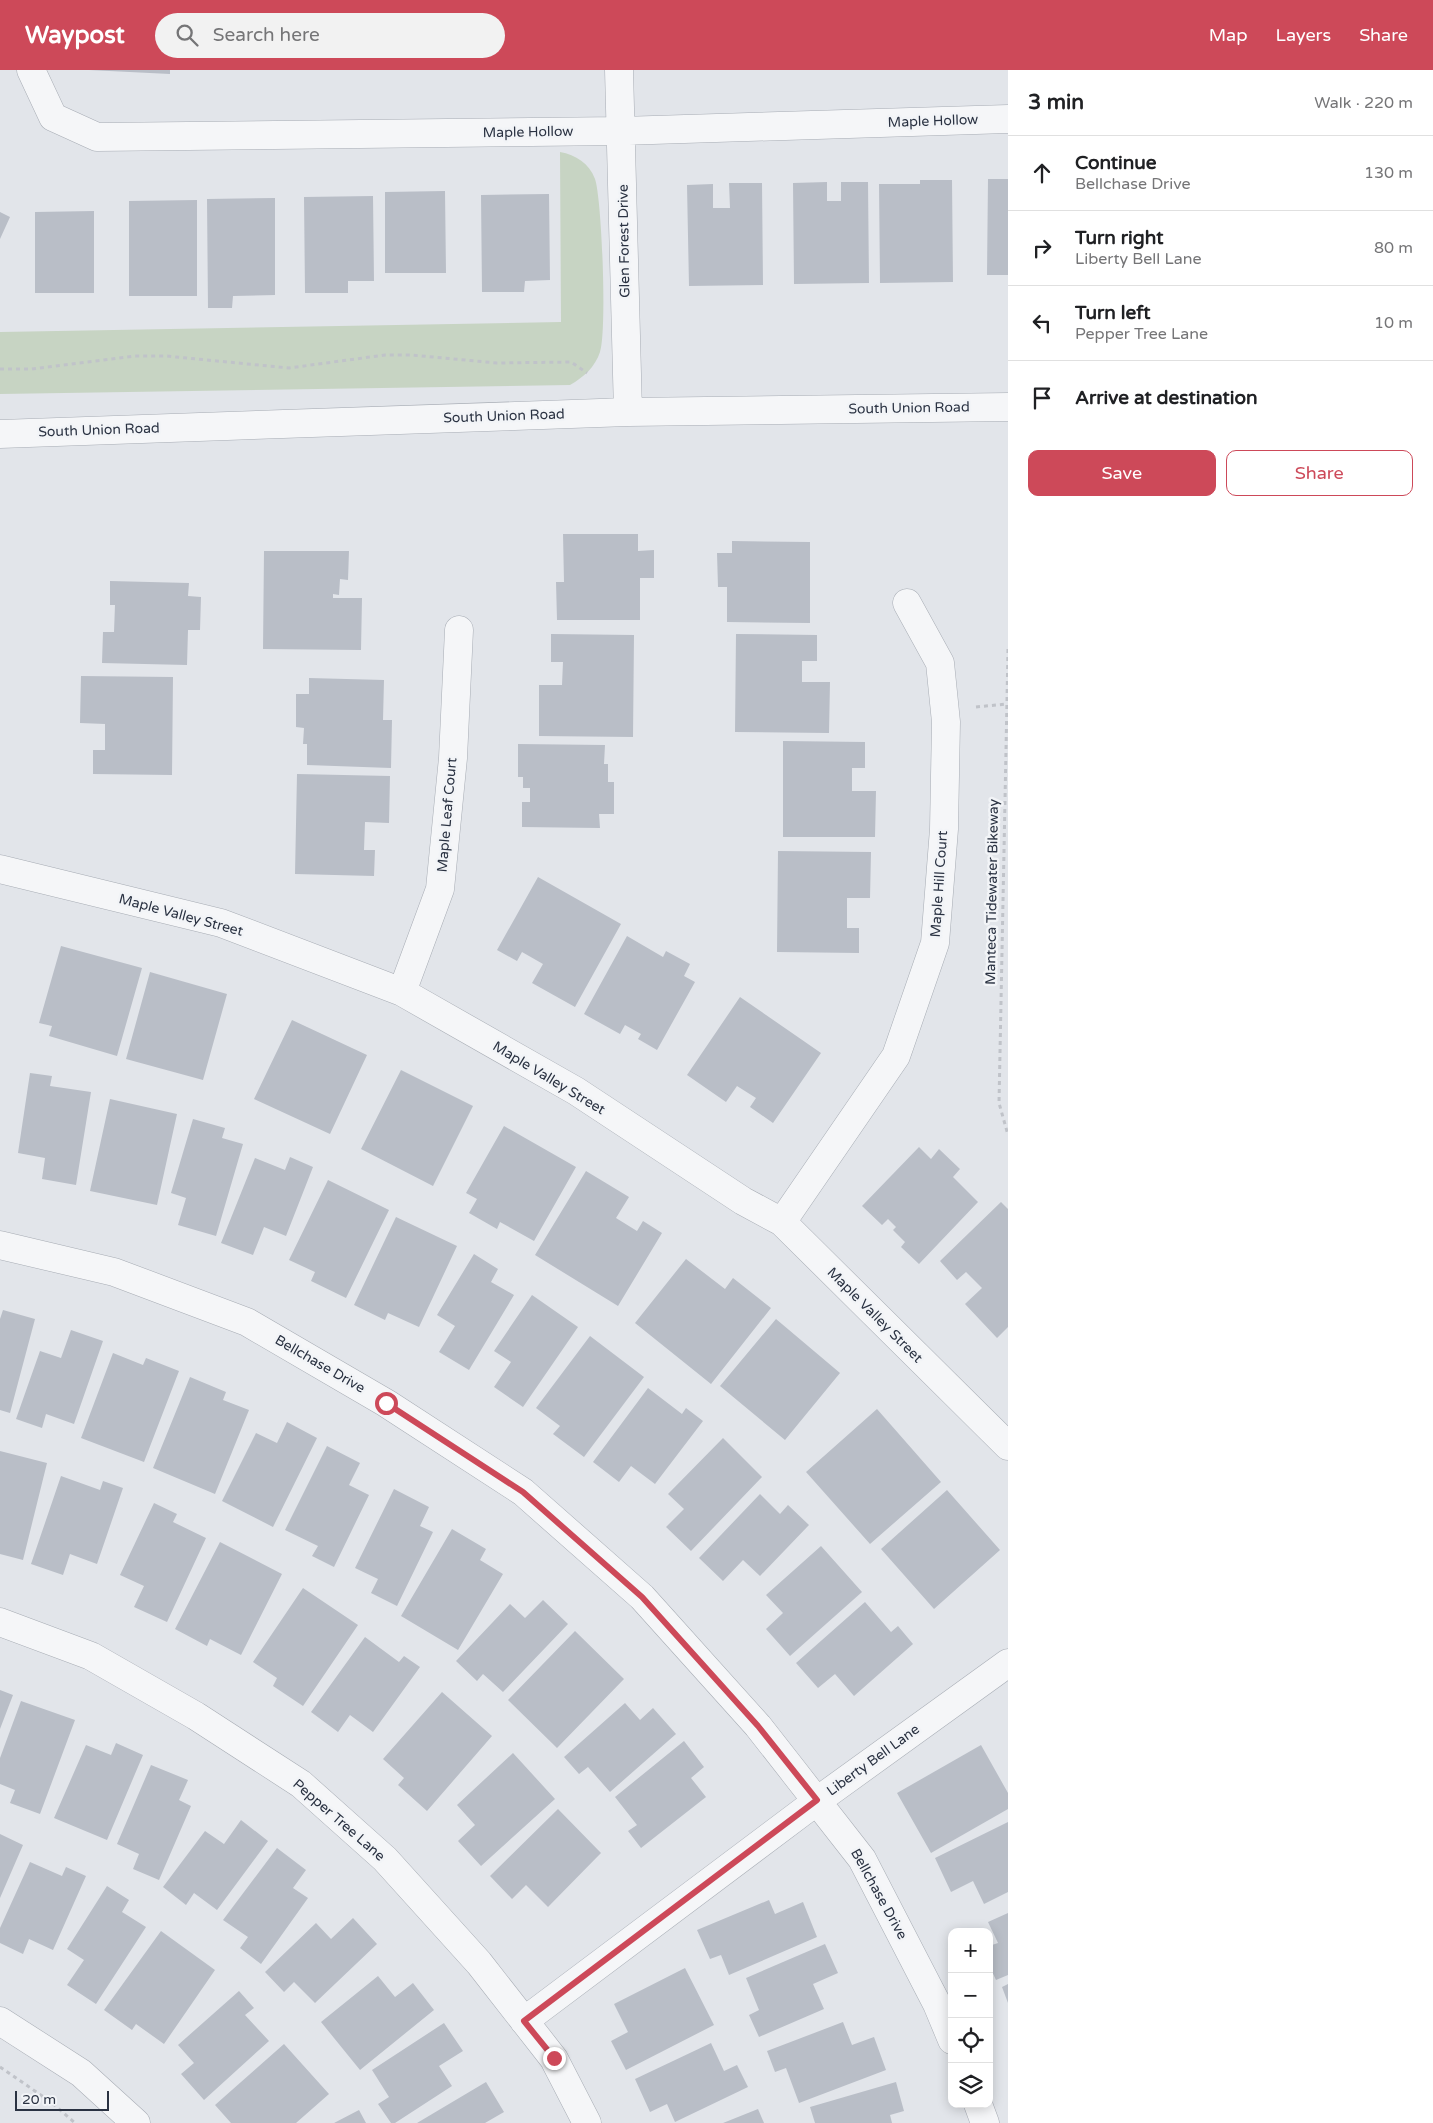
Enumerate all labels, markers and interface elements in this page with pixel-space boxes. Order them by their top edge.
search box [155,13,505,58]
text: Waypost [25,21,125,50]
icon: search [173,21,201,49]
text: Search here [213,24,320,46]
text: Map [1209,24,1248,46]
text: Layers [1276,24,1331,46]
text: Share [1359,24,1408,46]
text: 3 min [1028,90,1084,115]
text: Walk · 220 m [1314,93,1413,113]
street label: Maple Hollow [887,111,979,131]
street label: Maple Hollow [483,123,573,141]
text: Continue [1075,152,1157,174]
icon: ahead [1028,159,1056,187]
text: 130 m [1364,163,1413,183]
text: Bellchase Drive [1075,174,1191,194]
street label: Glen Forest Drive [615,184,633,298]
text: Turn right [1075,227,1163,249]
icon: right [1028,234,1056,262]
text: 80 m [1374,238,1413,258]
text: Liberty Bell Lane [1075,249,1201,269]
text: Turn left [1075,302,1151,324]
icon: left [1028,309,1056,337]
text: 10 m [1374,313,1413,333]
text: Pepper Tree Lane [1075,324,1208,344]
icon: arrive [1028,384,1056,412]
text: Arrive at destination [1075,387,1258,409]
street label: South Union Road [848,398,970,418]
street label: South Union Road [443,405,565,427]
street label: South Union Road [38,419,160,441]
button: Save [1028,450,1216,496]
button: Share [1226,450,1413,496]
street label: Maple Leaf Court [434,756,461,873]
street label: Manteca Tidewater Bikeway [982,798,1002,985]
street label: Maple Hill Court [927,829,951,938]
street label: Maple Valley Street [117,890,246,940]
street label: Maple Valley Street [490,1038,609,1119]
street label: Maple Valley Street [824,1264,927,1367]
street label: Bellchase Drive [272,1331,368,1397]
route start [375,1392,398,1415]
street label: Liberty Bell Lane [823,1721,923,1799]
street label: Pepper Tree Lane [289,1775,389,1865]
street label: Bellchase Drive [847,1846,911,1942]
map controls [948,1928,993,2108]
button: + [948,1928,993,1973]
button: − [948,1973,993,2018]
button: locate [948,2018,993,2063]
route end [543,2047,566,2070]
button: layers [948,2063,993,2108]
scale bar [15,2088,109,2111]
text: 20 m [22,2091,56,2108]

